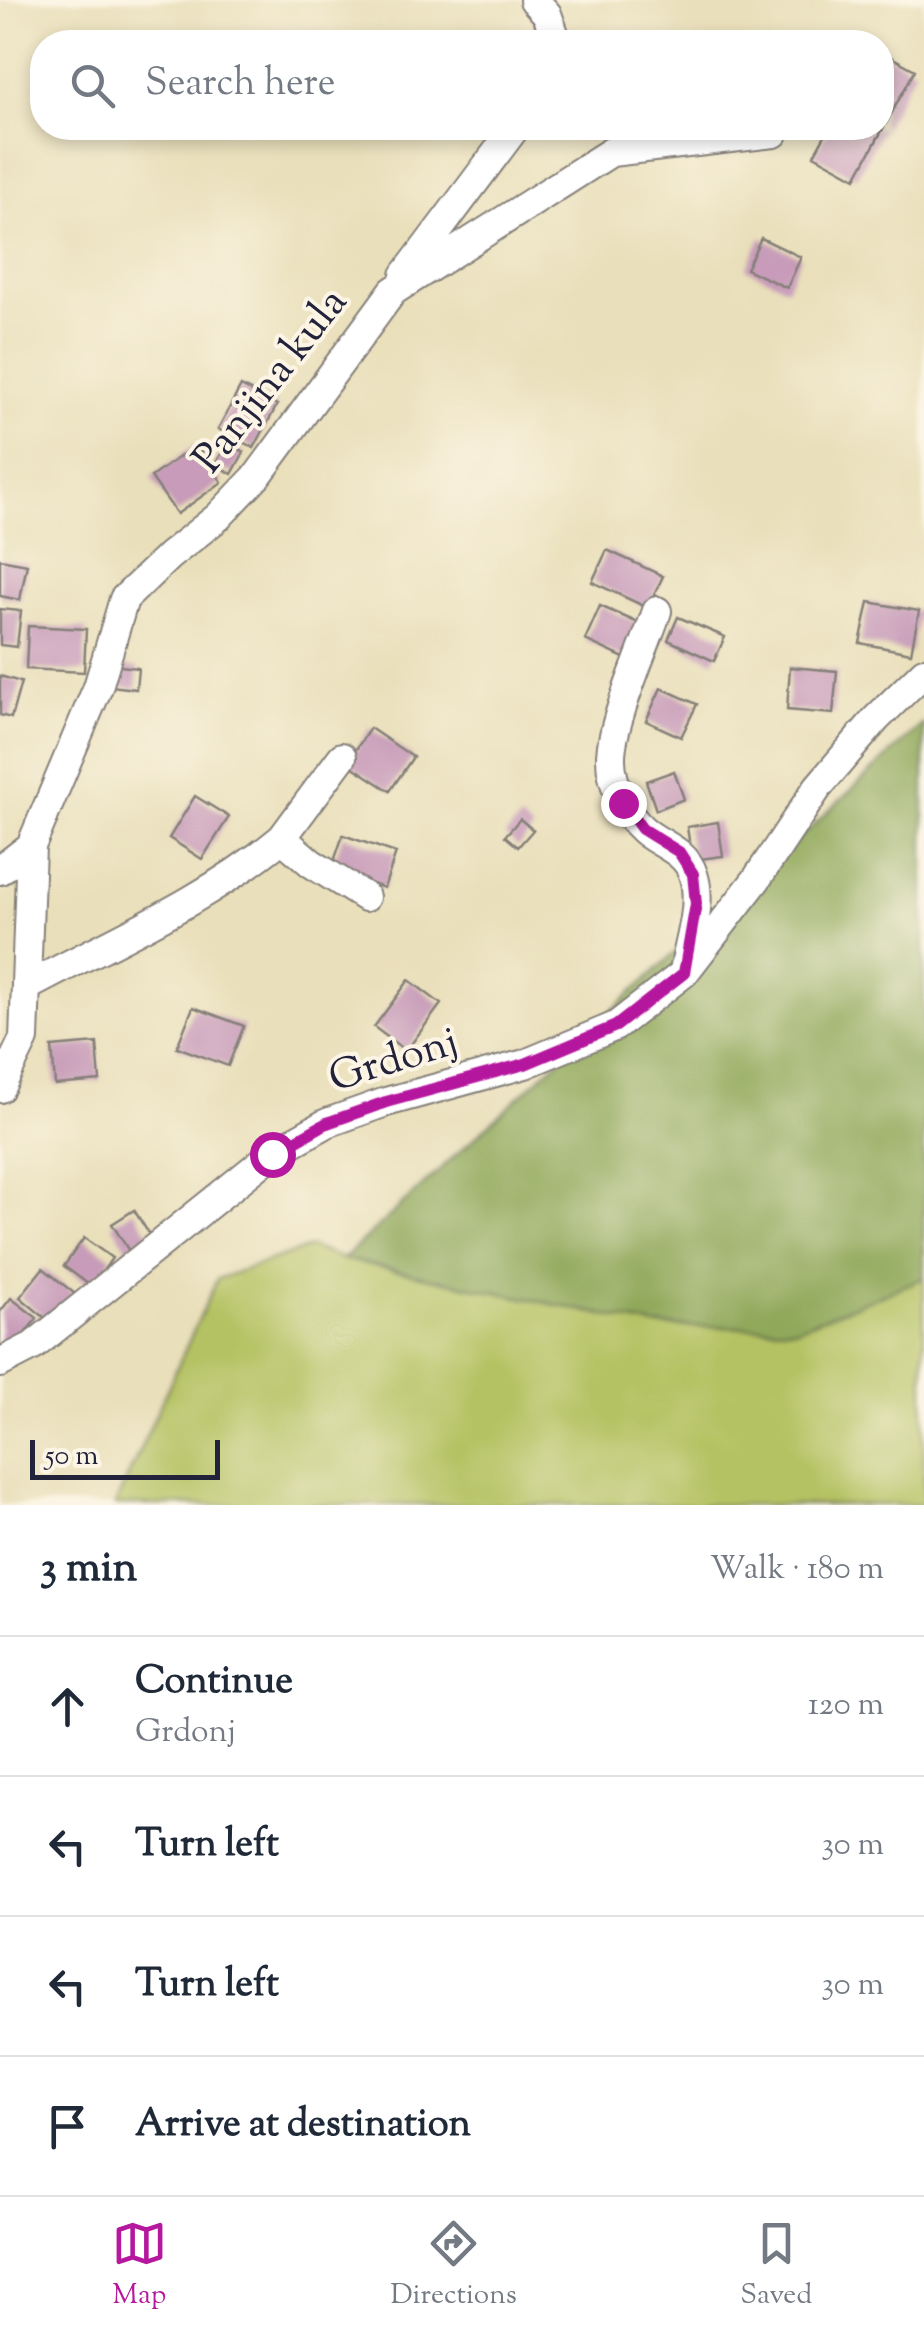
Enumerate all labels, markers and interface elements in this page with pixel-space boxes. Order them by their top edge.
search box [30,30,894,140]
icon: search [65,58,120,113]
text: Search here [145,58,336,112]
street label: Panjina kula [180,277,364,487]
route end [601,781,647,827]
street label: Grdonj [322,1014,466,1110]
route start [250,1132,296,1178]
scale bar [30,1435,220,1480]
text: 50 m [45,1437,99,1477]
text: 3 min [40,1540,137,1600]
text: Walk · 180 m [710,1547,884,1593]
text: Continue [135,1656,293,1710]
icon: ahead [40,1679,95,1734]
text: 120 m [808,1683,884,1729]
text: Grdonj [135,1710,236,1756]
icon: left [40,1819,95,1874]
text: Turn left [135,1819,279,1873]
text: 30 m [821,1823,884,1869]
icon: left [40,1959,95,2014]
text: Turn left [135,1959,279,2013]
text: 30 m [821,1963,884,2009]
icon: arrive [40,2099,95,2154]
text: Arrive at destination [135,2099,471,2153]
tab: Map [112,2216,167,2316]
tab: Directions [390,2216,517,2316]
tab: Saved [740,2216,812,2316]

